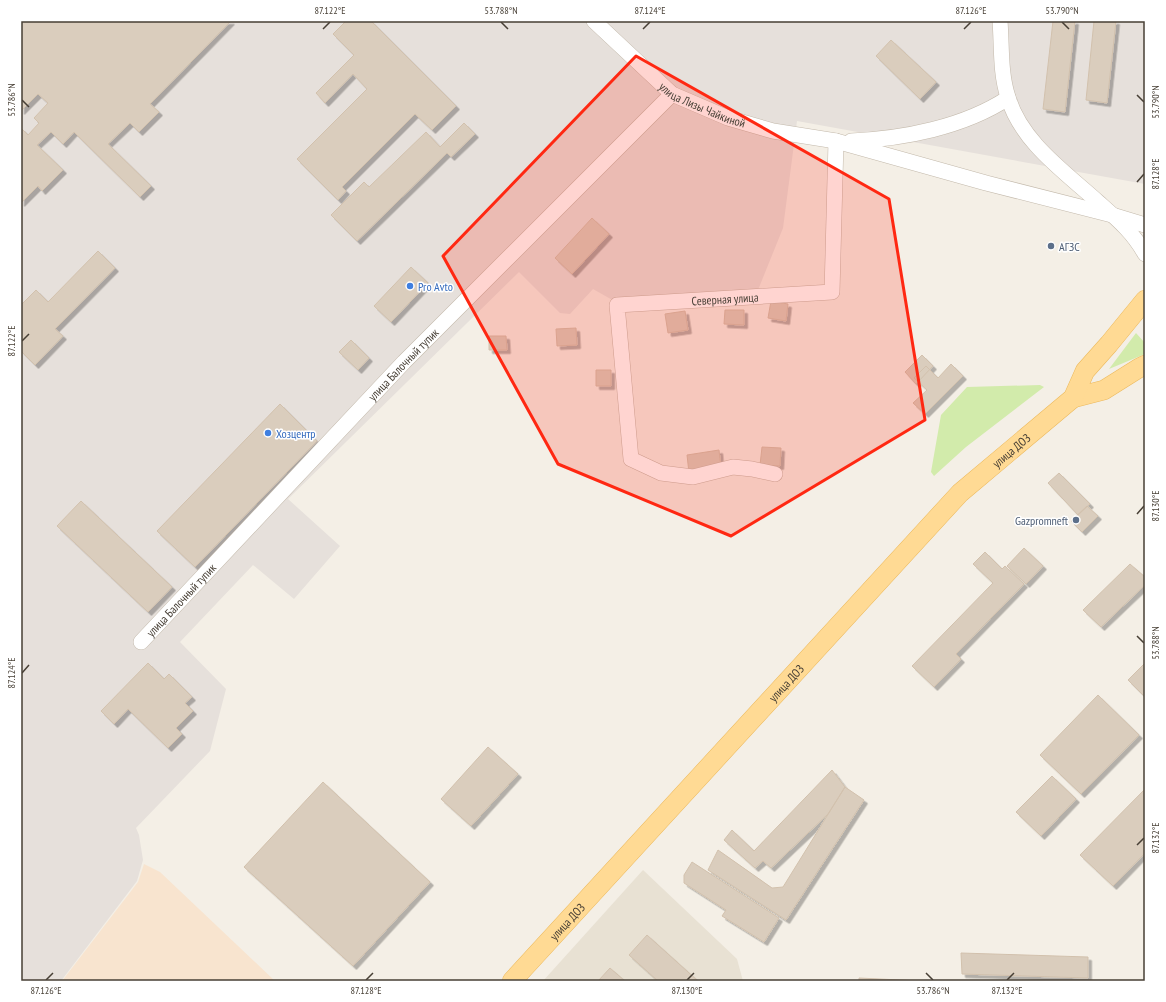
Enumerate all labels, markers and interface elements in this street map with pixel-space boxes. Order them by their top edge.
text: 87.122°E [314,4,346,17]
text: 53.788°N [484,4,518,17]
text: 87.124°E [634,4,666,17]
text: 87.126°E [955,4,987,17]
text: 53.790°N [1045,4,1079,17]
street label: улица Лизы Чайкиной [656,79,747,130]
text: 53.786°N [5,83,18,117]
text: 53.790°N [1149,85,1162,119]
text: 87.128°E [1149,158,1162,190]
place label: АГЗС [1059,239,1080,254]
marker: АГЗС [1046,241,1056,251]
place label: Pro Аvto [418,279,453,294]
marker: Pro Аvto [405,281,415,291]
street label: Северная улица [691,289,759,308]
street label: улица Балочный тупик [364,324,442,403]
text: 87.122°E [5,325,18,357]
place label: Хозцентр [276,426,316,441]
marker: Хозцентр [263,428,273,438]
street label: улица ДОЗ [989,430,1033,470]
text: 87.130°E [1149,490,1162,522]
place label: Gazpromneft [1015,513,1069,528]
marker: Gazpromneft [1071,515,1081,525]
street label: улица Балочный тупик [143,560,219,640]
text: 53.788°N [1149,626,1162,660]
text: 87.124°E [5,657,18,689]
street label: улица ДОЗ [765,661,807,704]
text: 87.132°E [1149,822,1162,854]
street label: улица ДОЗ [546,900,588,943]
text: 87.126°E [30,984,62,997]
text: 87.128°E [350,984,382,997]
text: 87.130°E [671,984,703,997]
text: 53.786°N [916,984,950,997]
text: 87.132°E [991,984,1023,997]

